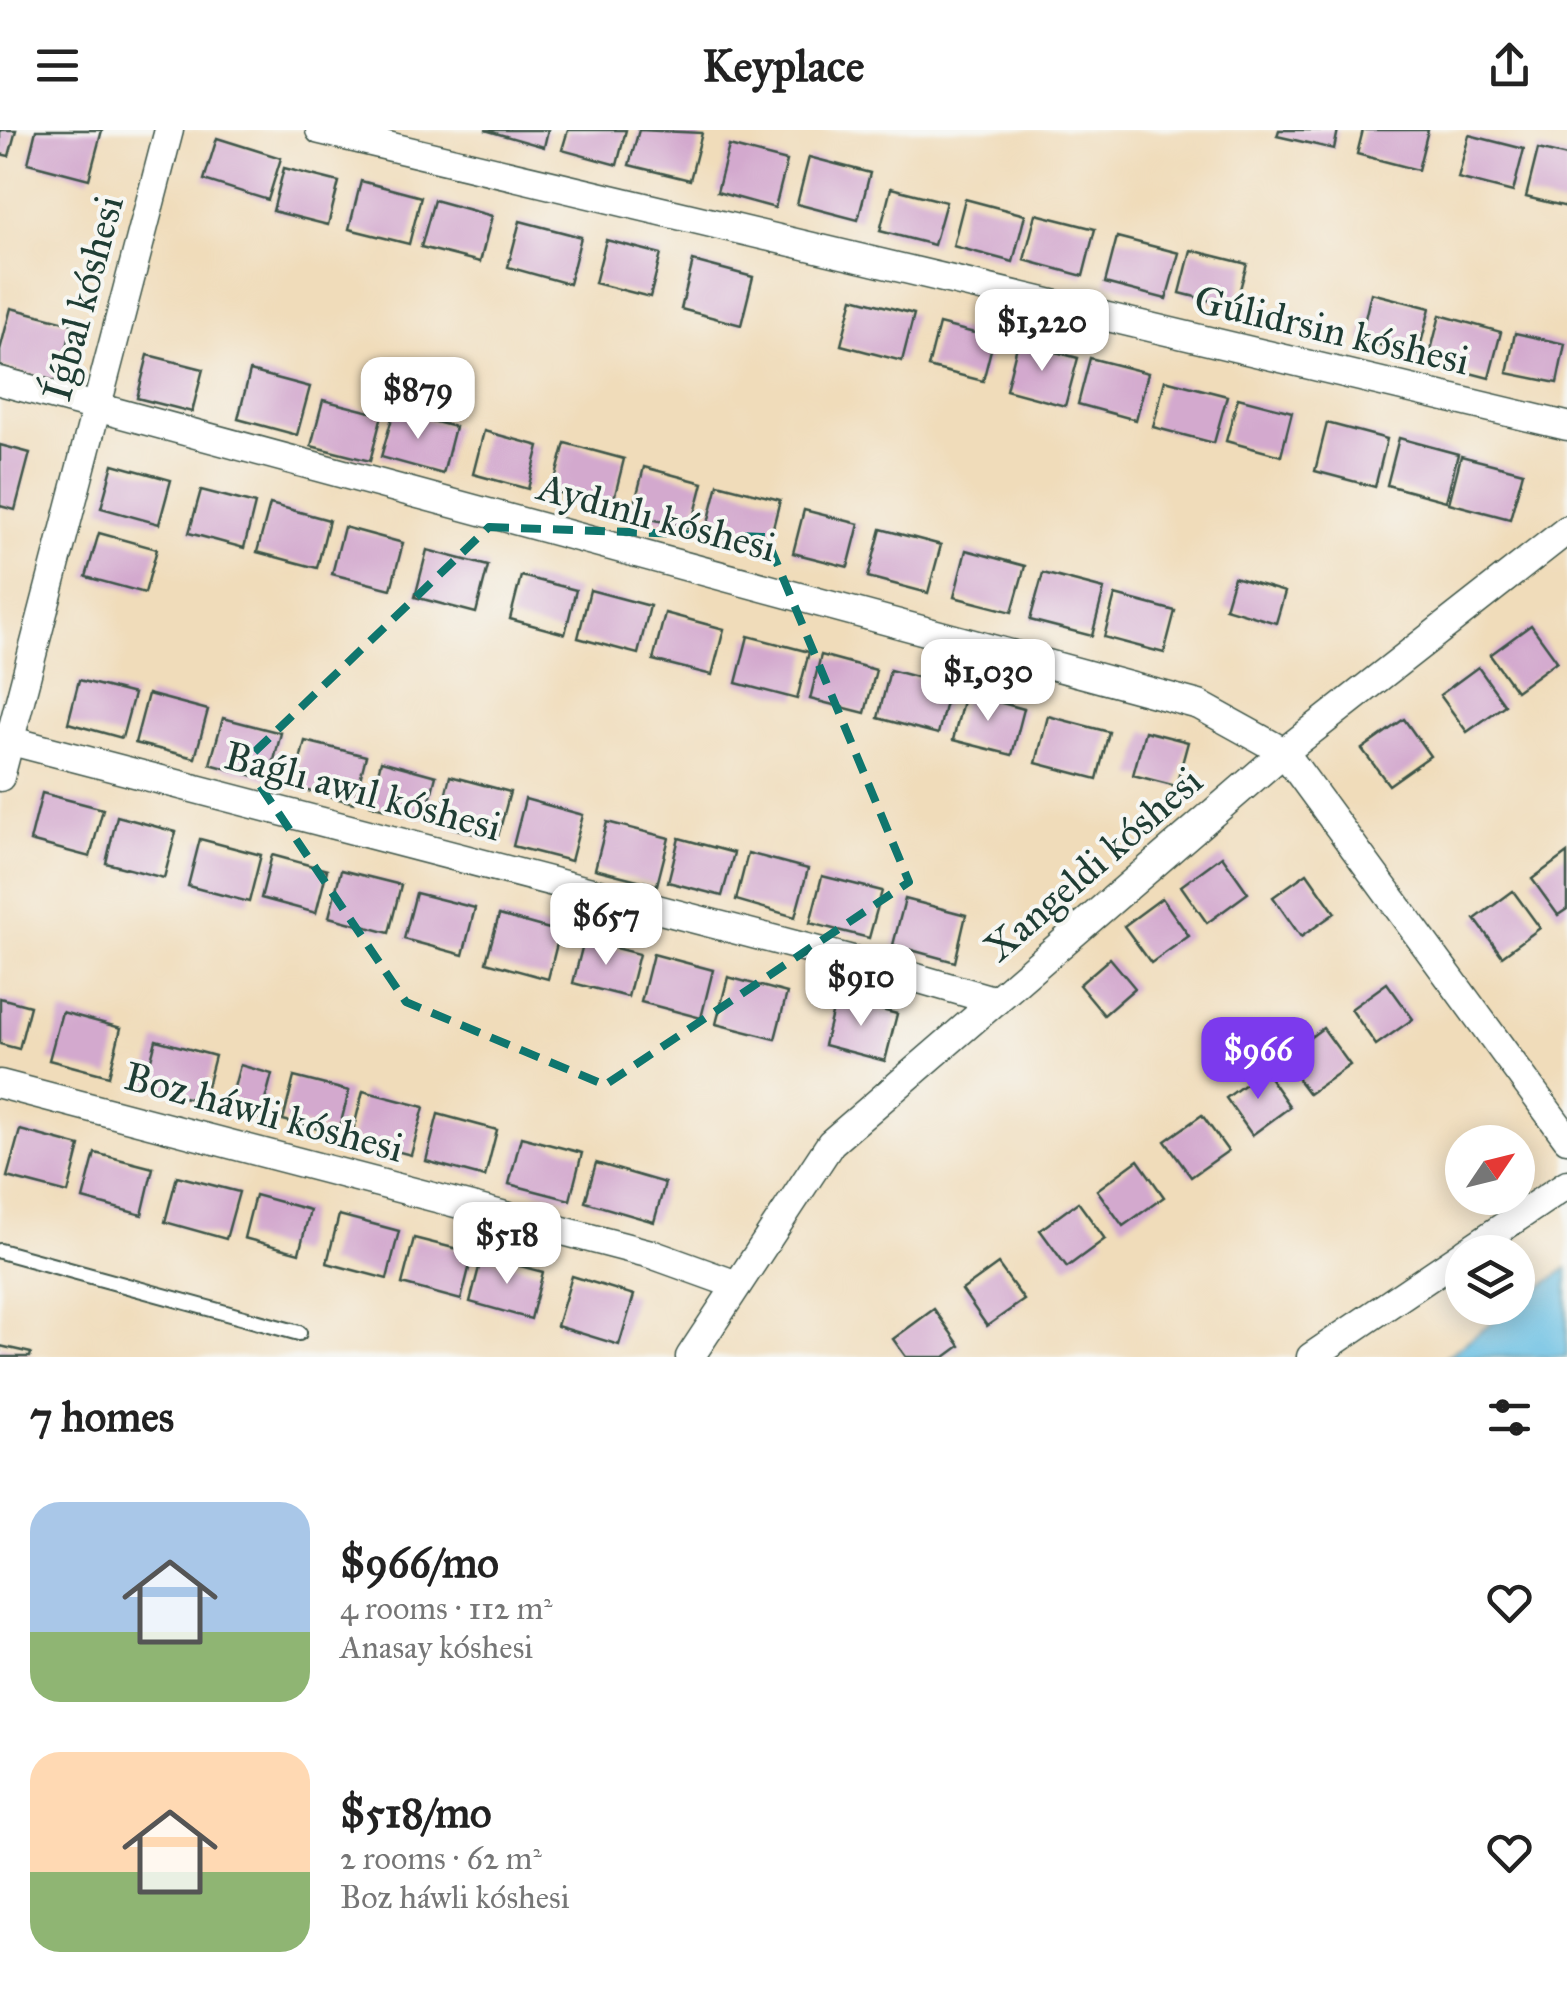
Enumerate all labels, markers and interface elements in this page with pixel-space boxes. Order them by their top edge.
icon: menu [30,38,85,93]
text: Keyplace [702,38,865,93]
icon: share [1482,38,1537,93]
street label: Íǵbal kóshesi [30,190,134,406]
street label: Gúlidrsin kóshesi [1190,275,1474,385]
pin: $1,220 [961,289,1123,374]
text: $1,220 [997,302,1087,341]
pin: $879 [359,357,477,442]
text: $879 [383,370,453,409]
street label: Aydınlı kóshesi [531,461,781,572]
pin: $1,030 [907,639,1069,724]
text: $1,030 [943,652,1033,691]
street label: Baǵlı awıl kóshesi [219,731,507,851]
street label: Xangeldi kóshesi [974,756,1212,972]
pin: $657 [547,883,665,968]
text: $657 [572,896,640,935]
pin: $910 [802,944,920,1029]
text: $910 [827,957,895,996]
pin: $966 [1199,1017,1317,1102]
text: $966 [1223,1030,1293,1069]
street label: Boz háwli kóshesi [119,1051,409,1173]
north arrow [1445,1125,1535,1215]
map controls [1445,1125,1535,1325]
pin: $518 [448,1202,566,1287]
text: $518 [475,1215,539,1254]
button: layers [1445,1235,1535,1325]
icon: filters [1482,1390,1537,1445]
text: 7 homes [30,1391,174,1443]
text: $966/mo [340,1537,499,1589]
icon: home [110,1542,230,1662]
icon: heart [1482,1575,1537,1630]
text: 4 rooms · 112 m² [340,1589,553,1628]
text: Anasay kóshesi [340,1628,533,1667]
text: $518/mo [340,1787,492,1839]
icon: home [110,1792,230,1912]
icon: heart [1482,1825,1537,1880]
text: 2 rooms · 62 m² [340,1839,542,1878]
text: Boz háwli kóshesi [340,1878,570,1917]

